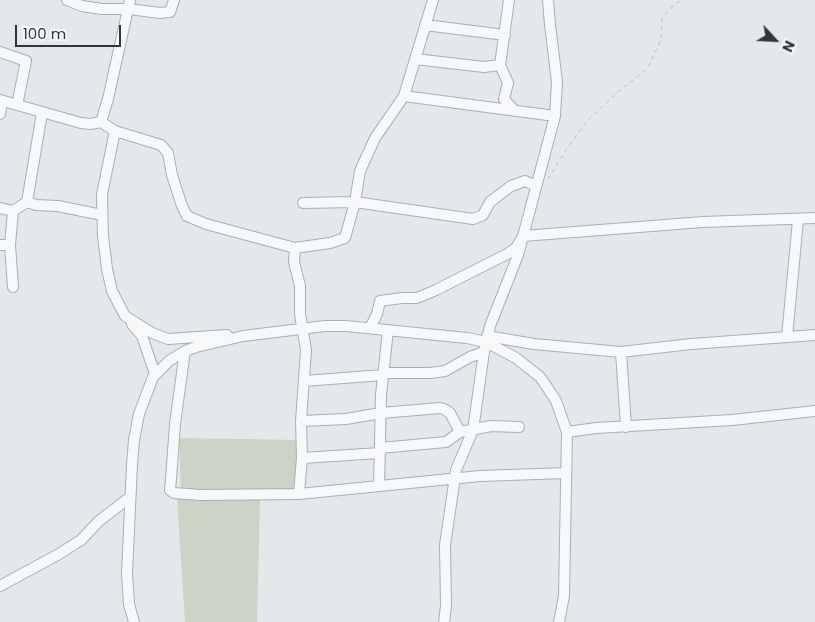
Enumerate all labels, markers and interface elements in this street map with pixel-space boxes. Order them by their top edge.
scale bar [18,15,124,47]
north arrow [750,15,800,65]
text: 100 m [23,23,66,44]
text: N [777,37,800,55]

